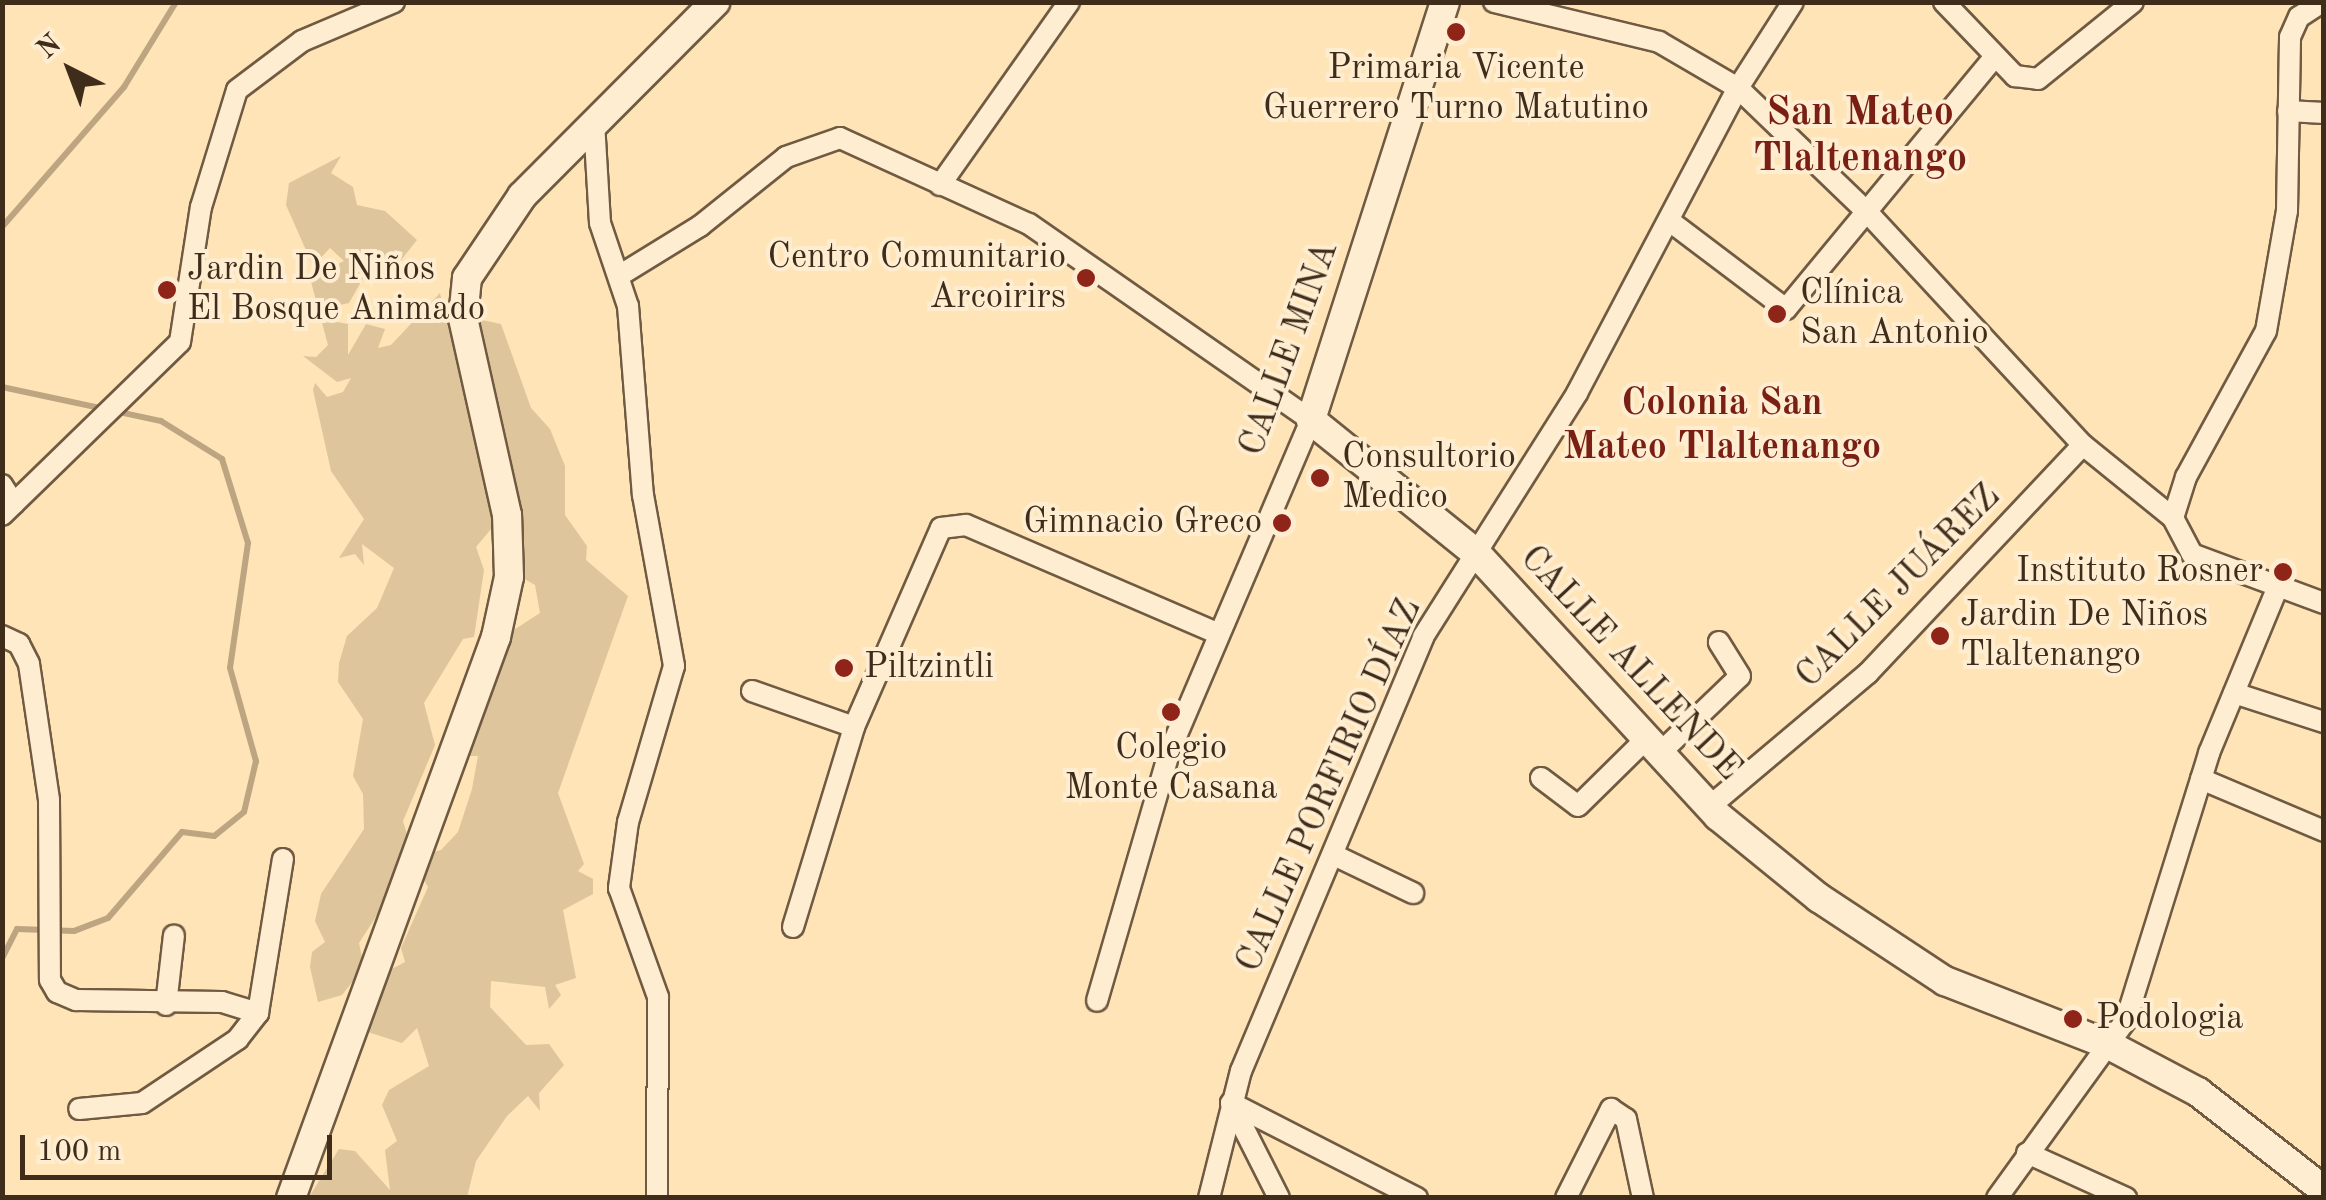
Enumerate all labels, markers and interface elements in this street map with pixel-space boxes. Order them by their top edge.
north arrow [20,20,120,120]
marker: Primaria Vicente Guerrero Turno Matutino [1445,21,1467,43]
text: N [33,30,67,65]
place label: Primaria Vicente Guerrero Turno Matutino [1263,48,1649,130]
district label: San Mateo Tlaltenango [1753,90,1967,184]
street label: CALLE MINA [1232,236,1348,462]
place label: Centro Comunitario Arcoirirs [767,237,1066,319]
place label: Jardin De Niños El Bosque Animado [187,249,485,331]
marker: Centro Comunitario Arcoirirs [1075,267,1097,289]
place label: Clínica San Antonio [1800,273,1989,355]
marker: Jardin De Niños El Bosque Animado [156,279,178,301]
marker: Clínica San Antonio [1764,301,1790,327]
district label: Colonia San Mateo Tlaltenango [1563,382,1881,472]
place label: Consultorio Medico [1342,437,1516,519]
marker: Consultorio Medico [1307,465,1333,491]
street label: CALLE JUÁREZ [1788,476,2010,698]
place label: Gimnacio Greco [1023,502,1262,544]
marker: Gimnacio Greco [1271,512,1293,534]
street label: CALLE ALLENDE [1510,538,1750,790]
place label: Instituto Rosner [2016,551,2263,593]
marker: Instituto Rosner [2272,561,2294,583]
street label: CALLE PORFIRIO DÍAZ [1229,593,1431,979]
place label: Jardin De Niños Tlaltenango [1960,595,2208,677]
marker: Jardin De Niños Tlaltenango [1929,625,1951,647]
place label: Piltzintli [864,647,994,689]
marker: Piltzintli [833,657,855,679]
marker: Colegio Monte Casana [1160,701,1182,723]
place label: Colegio Monte Casana [1064,728,1278,810]
place label: Podologia [2096,998,2243,1040]
marker: Podologia [2060,1006,2086,1032]
scale bar [25,1115,338,1177]
text: 100 m [37,1137,121,1167]

